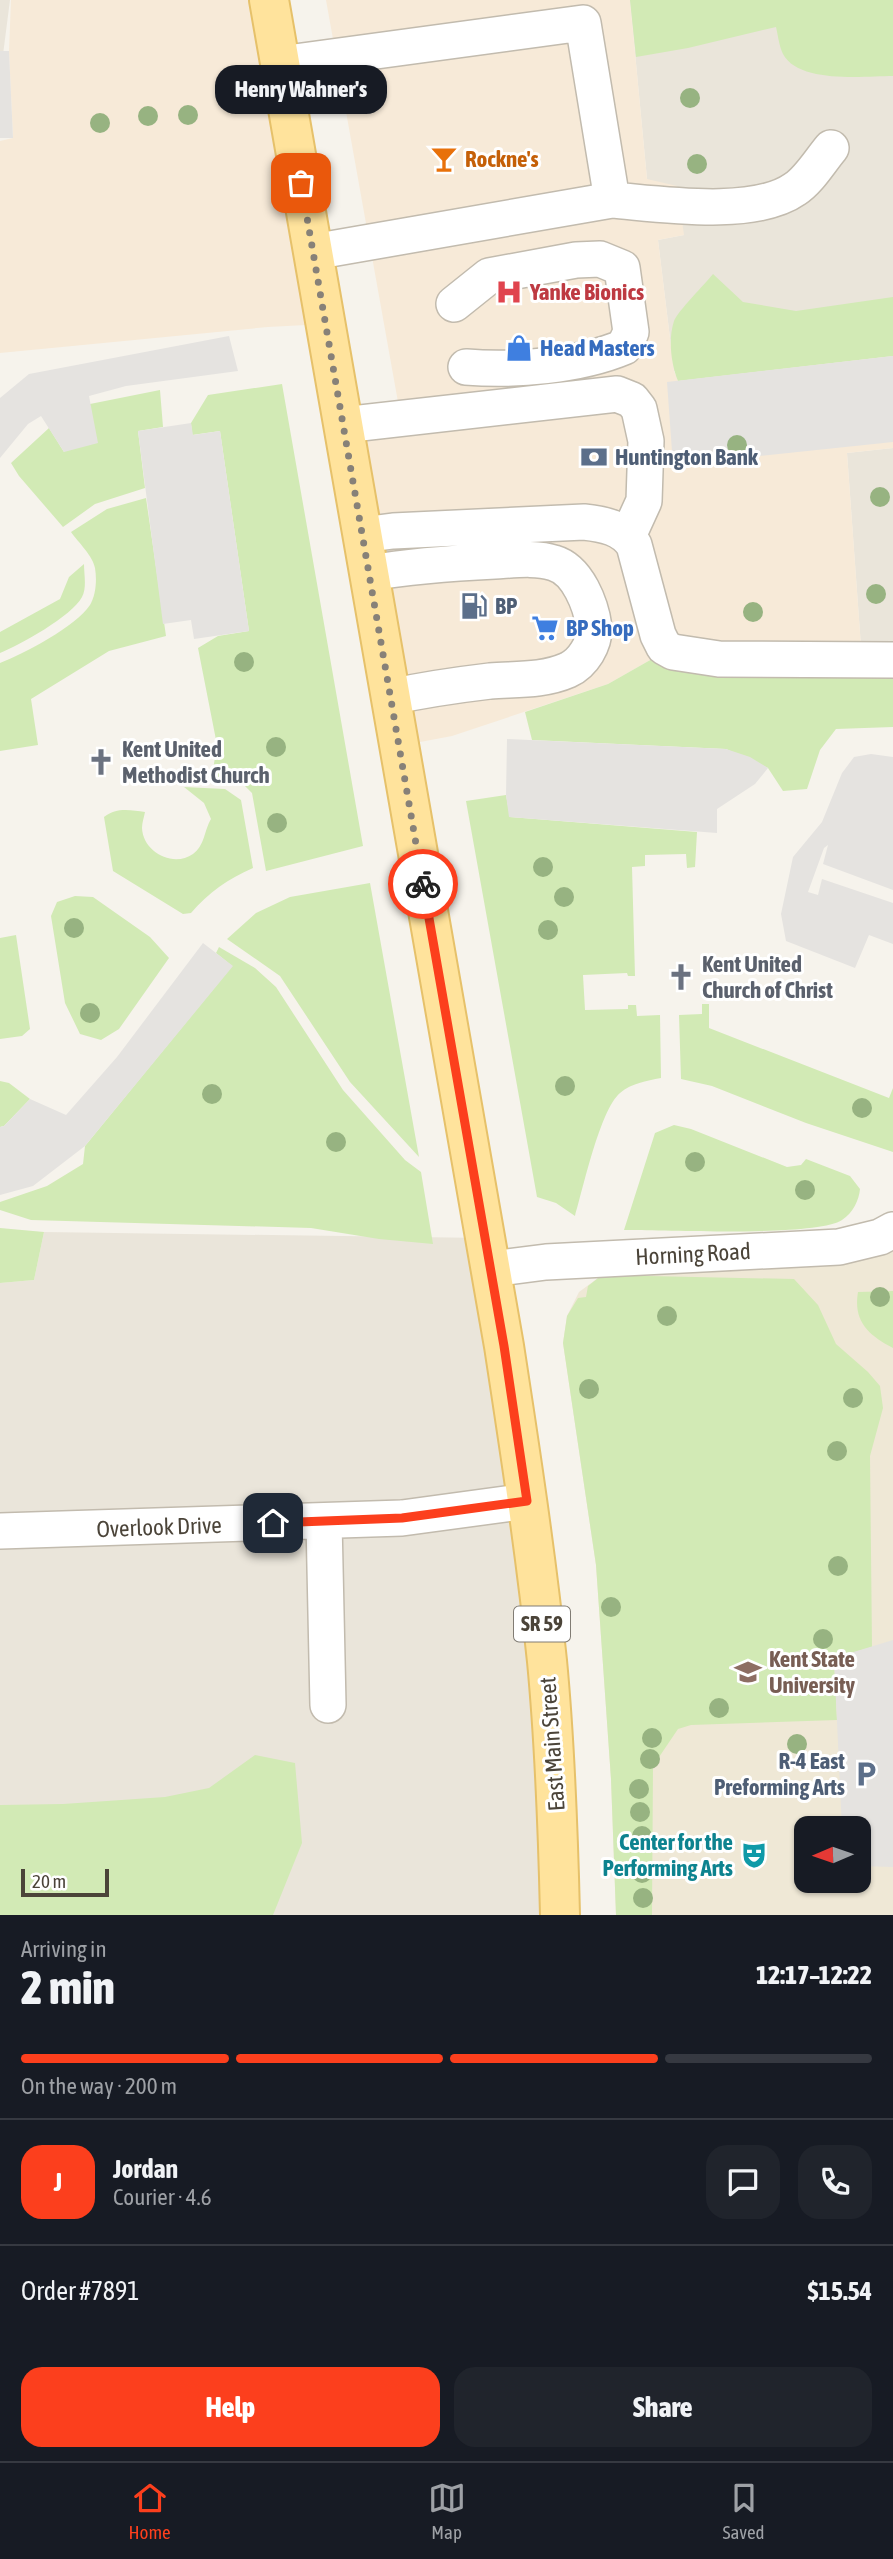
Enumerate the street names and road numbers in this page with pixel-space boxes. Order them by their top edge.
street label: Horning Road [635,1238,751,1270]
street label: Overlook Drive [96,1512,222,1542]
road number: SR 59 [514,1606,570,1642]
street label: East Main Street [534,1676,570,1812]

